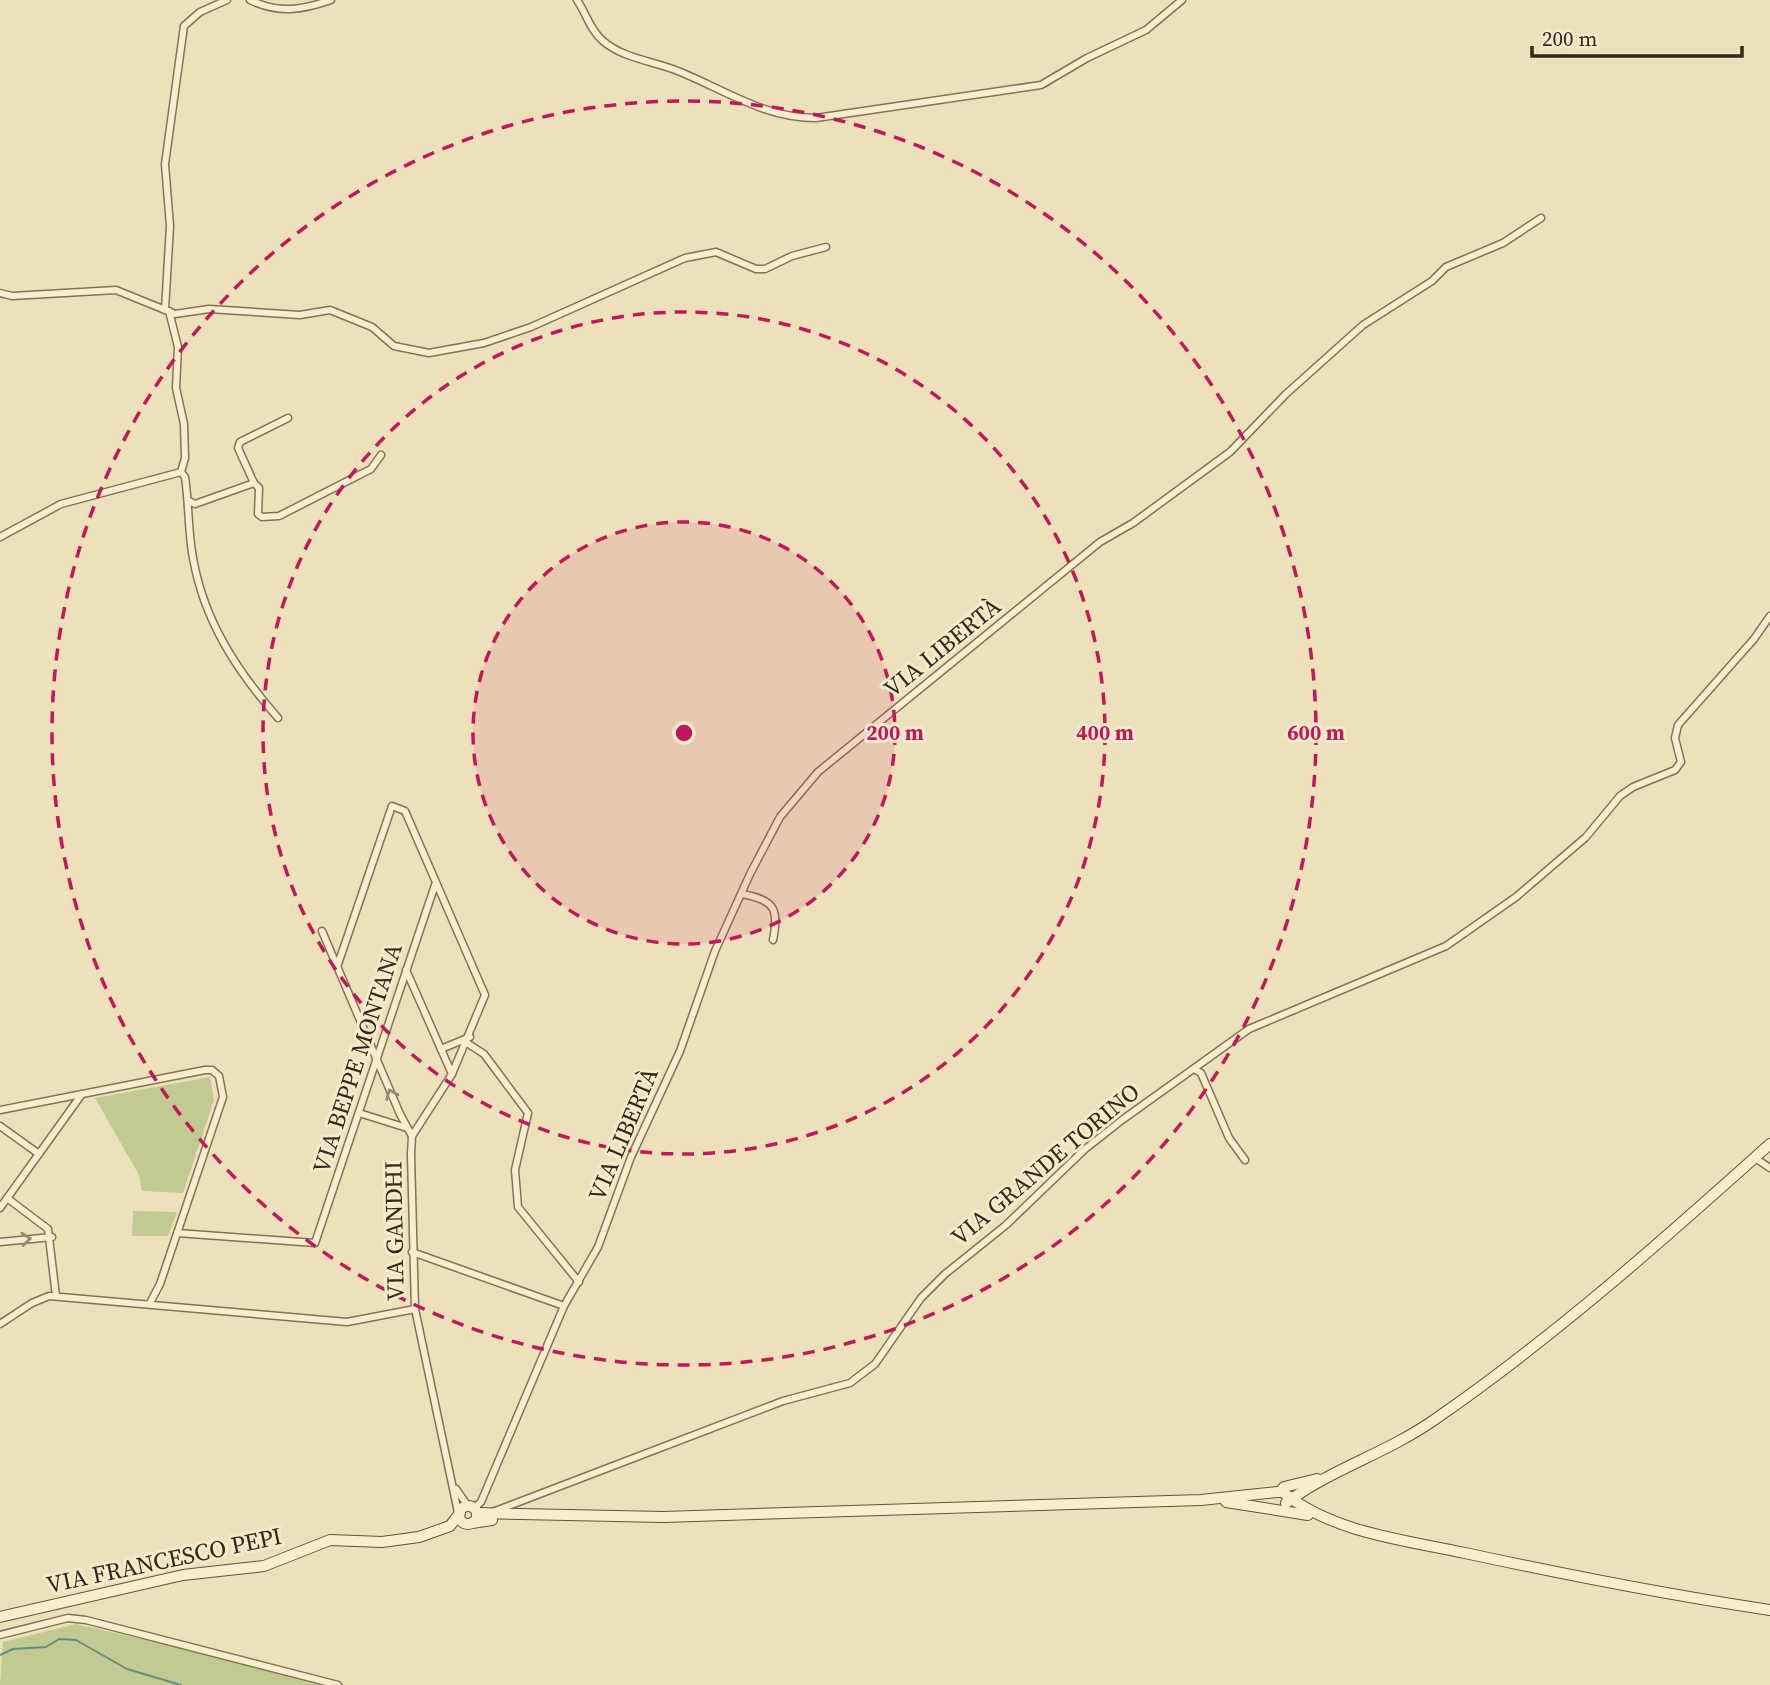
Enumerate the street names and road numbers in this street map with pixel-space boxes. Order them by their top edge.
street label: VIA LIBERTÀ [876,589,1008,704]
street label: VIA BEPPE MONTANA [304,939,410,1177]
street label: VIA LIBERTÀ [580,1062,666,1206]
street label: VIA GRANDE TORINO [944,1075,1146,1253]
street label: VIA GANDHI [376,1161,412,1301]
street label: VIA FRANCESCO PEPI [43,1519,285,1601]

